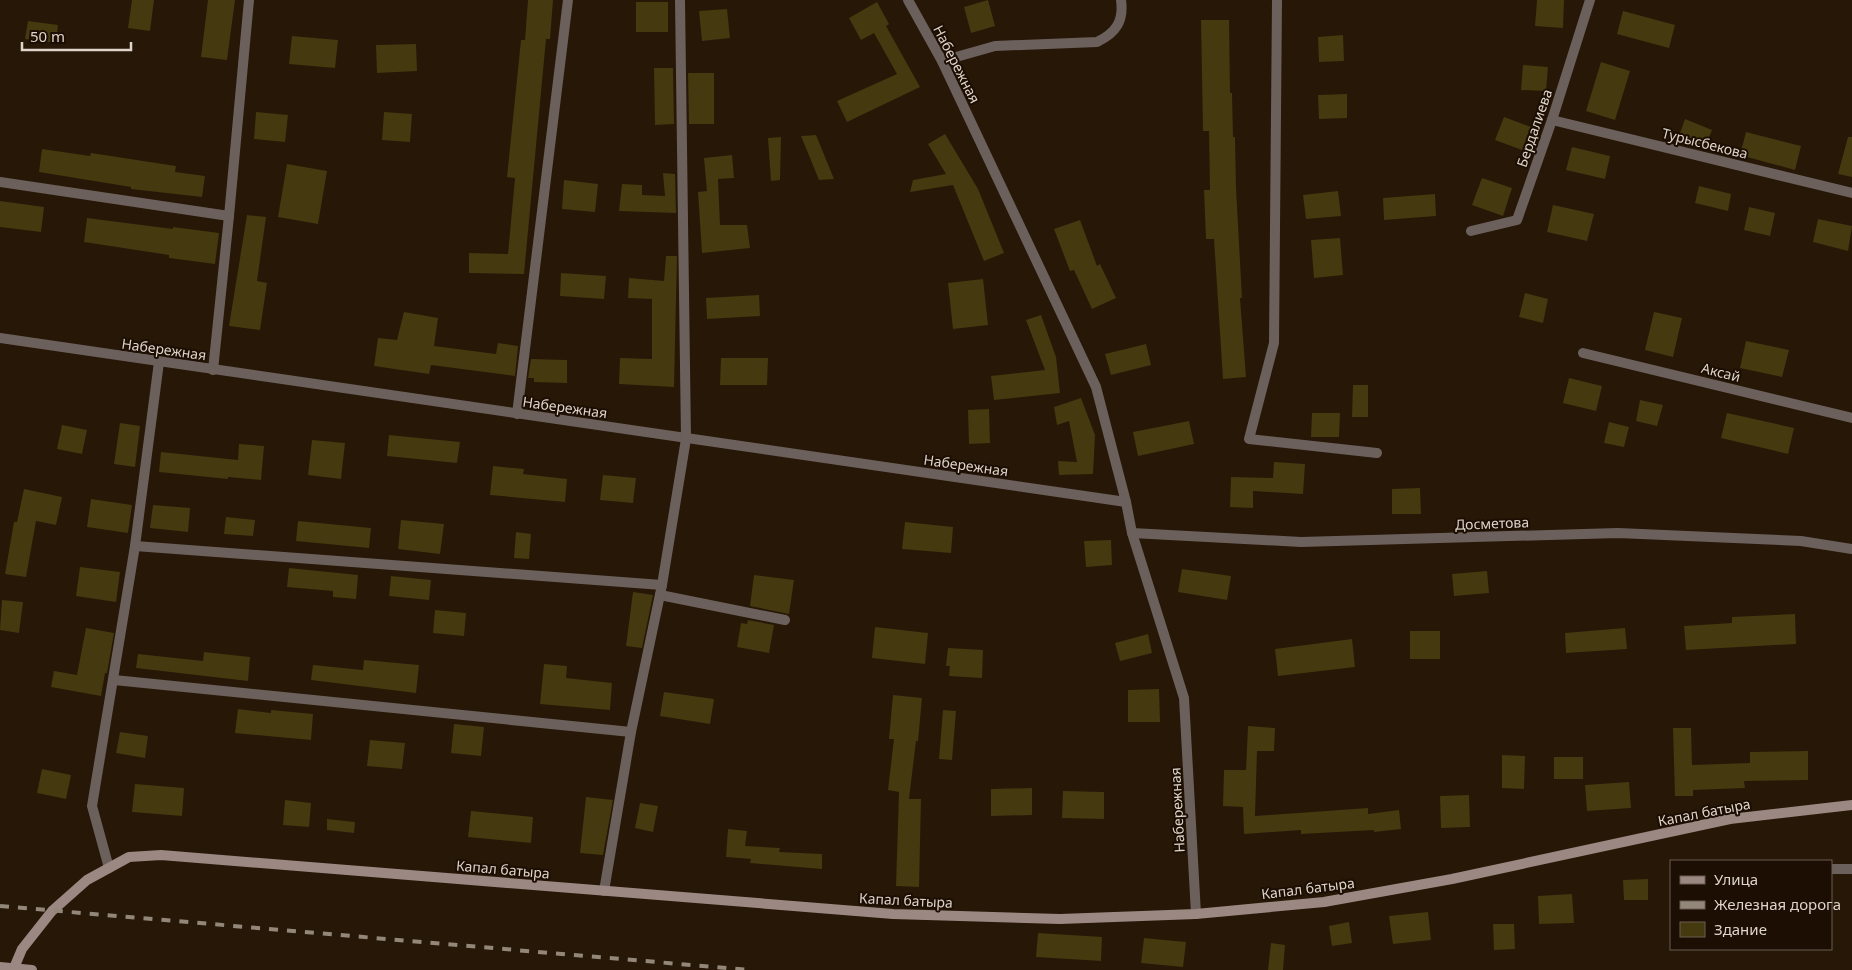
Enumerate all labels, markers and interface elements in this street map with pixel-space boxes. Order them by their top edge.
scale bar [22,20,131,52]
street label: Набережная [929,22,985,106]
text: 50 m [30,26,65,46]
street label: Бердалиева [1512,86,1556,170]
street label: Турысбекова [1660,123,1750,163]
street label: Набережная [120,334,208,364]
street label: Аксай [1700,358,1742,386]
street label: Набережная [521,392,609,422]
street label: Набережная [922,450,1010,480]
street label: Досметова [1455,512,1529,534]
street label: Набережная [1165,767,1189,853]
street label: Капал батыра [1656,794,1752,830]
street label: Капал батыра [455,855,551,883]
legend [1670,860,1832,950]
text: Улица [1714,869,1758,889]
street label: Капал батыра [1260,873,1356,903]
street label: Капал батыра [859,888,953,912]
text: Железная дорога [1714,894,1841,914]
text: Здание [1714,919,1767,939]

